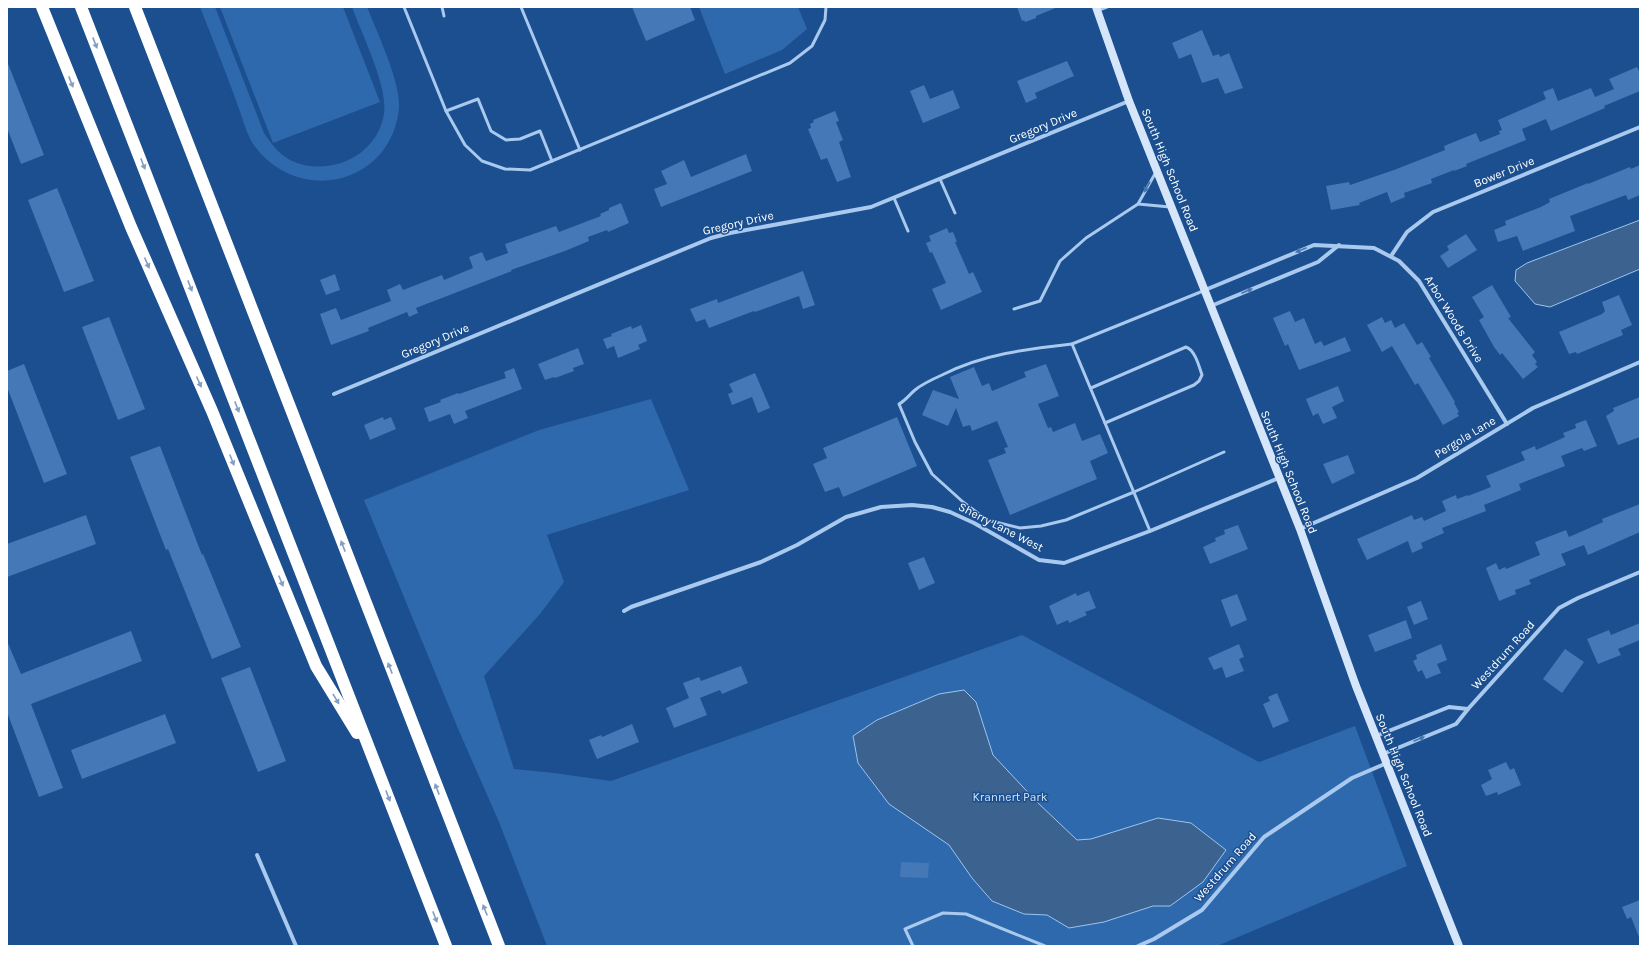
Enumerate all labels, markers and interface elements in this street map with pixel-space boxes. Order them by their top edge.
one-way arrow [93,38,99,50]
one-way arrow [69,77,75,89]
street label: Gregory Drive [1007,105,1079,147]
street label: South High School Road [1139,106,1201,234]
street label: Bower Drive [1472,154,1536,190]
one-way arrow [140,159,146,171]
one-way arrow [1144,181,1151,193]
street label: Gregory Drive [701,208,775,238]
one-way arrow [1295,248,1307,254]
one-way arrow [144,257,150,269]
street label: Arbor Woods Drive [1422,273,1486,365]
one-way arrow [187,280,193,291]
one-way arrow [1242,288,1254,294]
street label: Gregory Drive [399,320,471,362]
one-way arrow [196,376,202,388]
one-way arrow [234,401,240,413]
street label: South High School Road [1258,408,1320,536]
street label: Pergola Lane [1432,413,1498,461]
one-way arrow [229,455,235,467]
street label: Sherry Lane West [956,500,1046,555]
one-way arrow [340,540,346,552]
one-way arrow [278,575,284,586]
street label: Westdrum Road [1468,618,1538,692]
one-way arrow [387,661,393,673]
one-way arrow [332,694,340,704]
street label: South High School Road [1373,711,1435,839]
one-way arrow [1414,736,1425,742]
one-way arrow [434,782,440,794]
park label: Krannert Park [973,790,1048,804]
one-way arrow [385,791,391,803]
street label: Westdrum Road [1191,829,1259,905]
one-way arrow [481,903,487,915]
one-way arrow [432,912,438,924]

